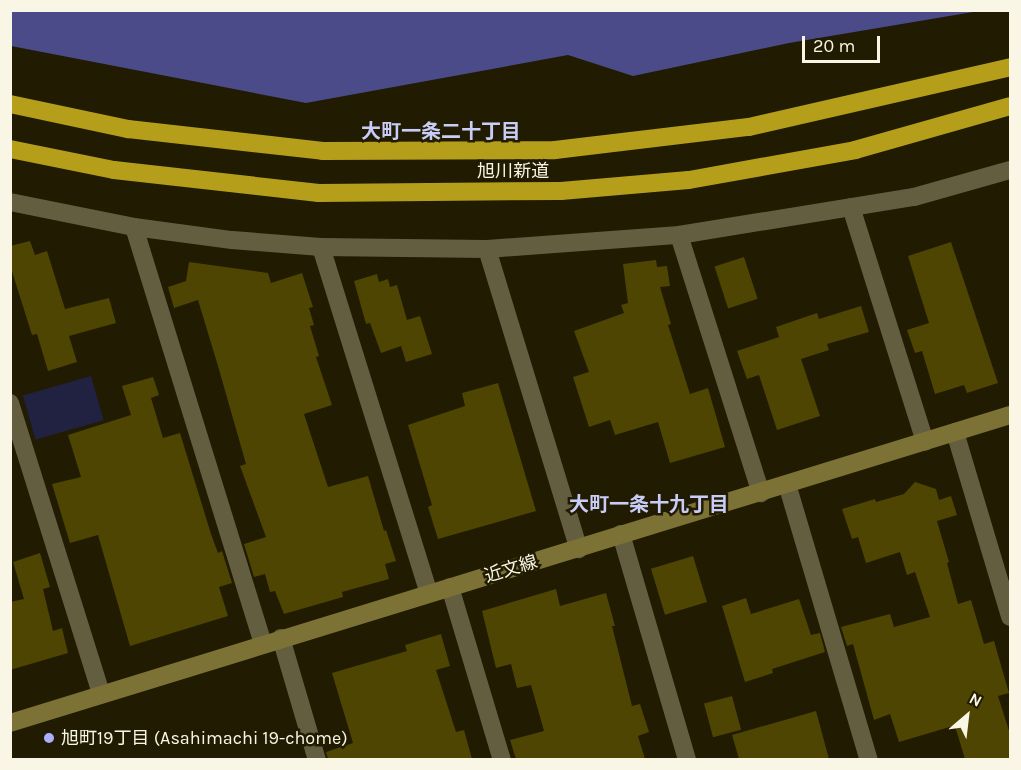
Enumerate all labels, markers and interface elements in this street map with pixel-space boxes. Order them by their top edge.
scale bar [805,24,883,62]
text: 20 m [813,35,855,57]
district label: 大町一条二十丁目 [361,119,521,143]
street label: 旭川新道 [477,160,549,182]
district label: 大町一条十九丁目 [569,492,729,516]
street label: 近文線 [482,551,540,587]
north arrow [937,686,997,746]
text: N [966,689,985,711]
place label: 旭町19丁目 (Asahimachi 19-chome) [61,727,348,749]
marker: 旭町19丁目 (Asahimachi 19-chome) [42,731,56,745]

